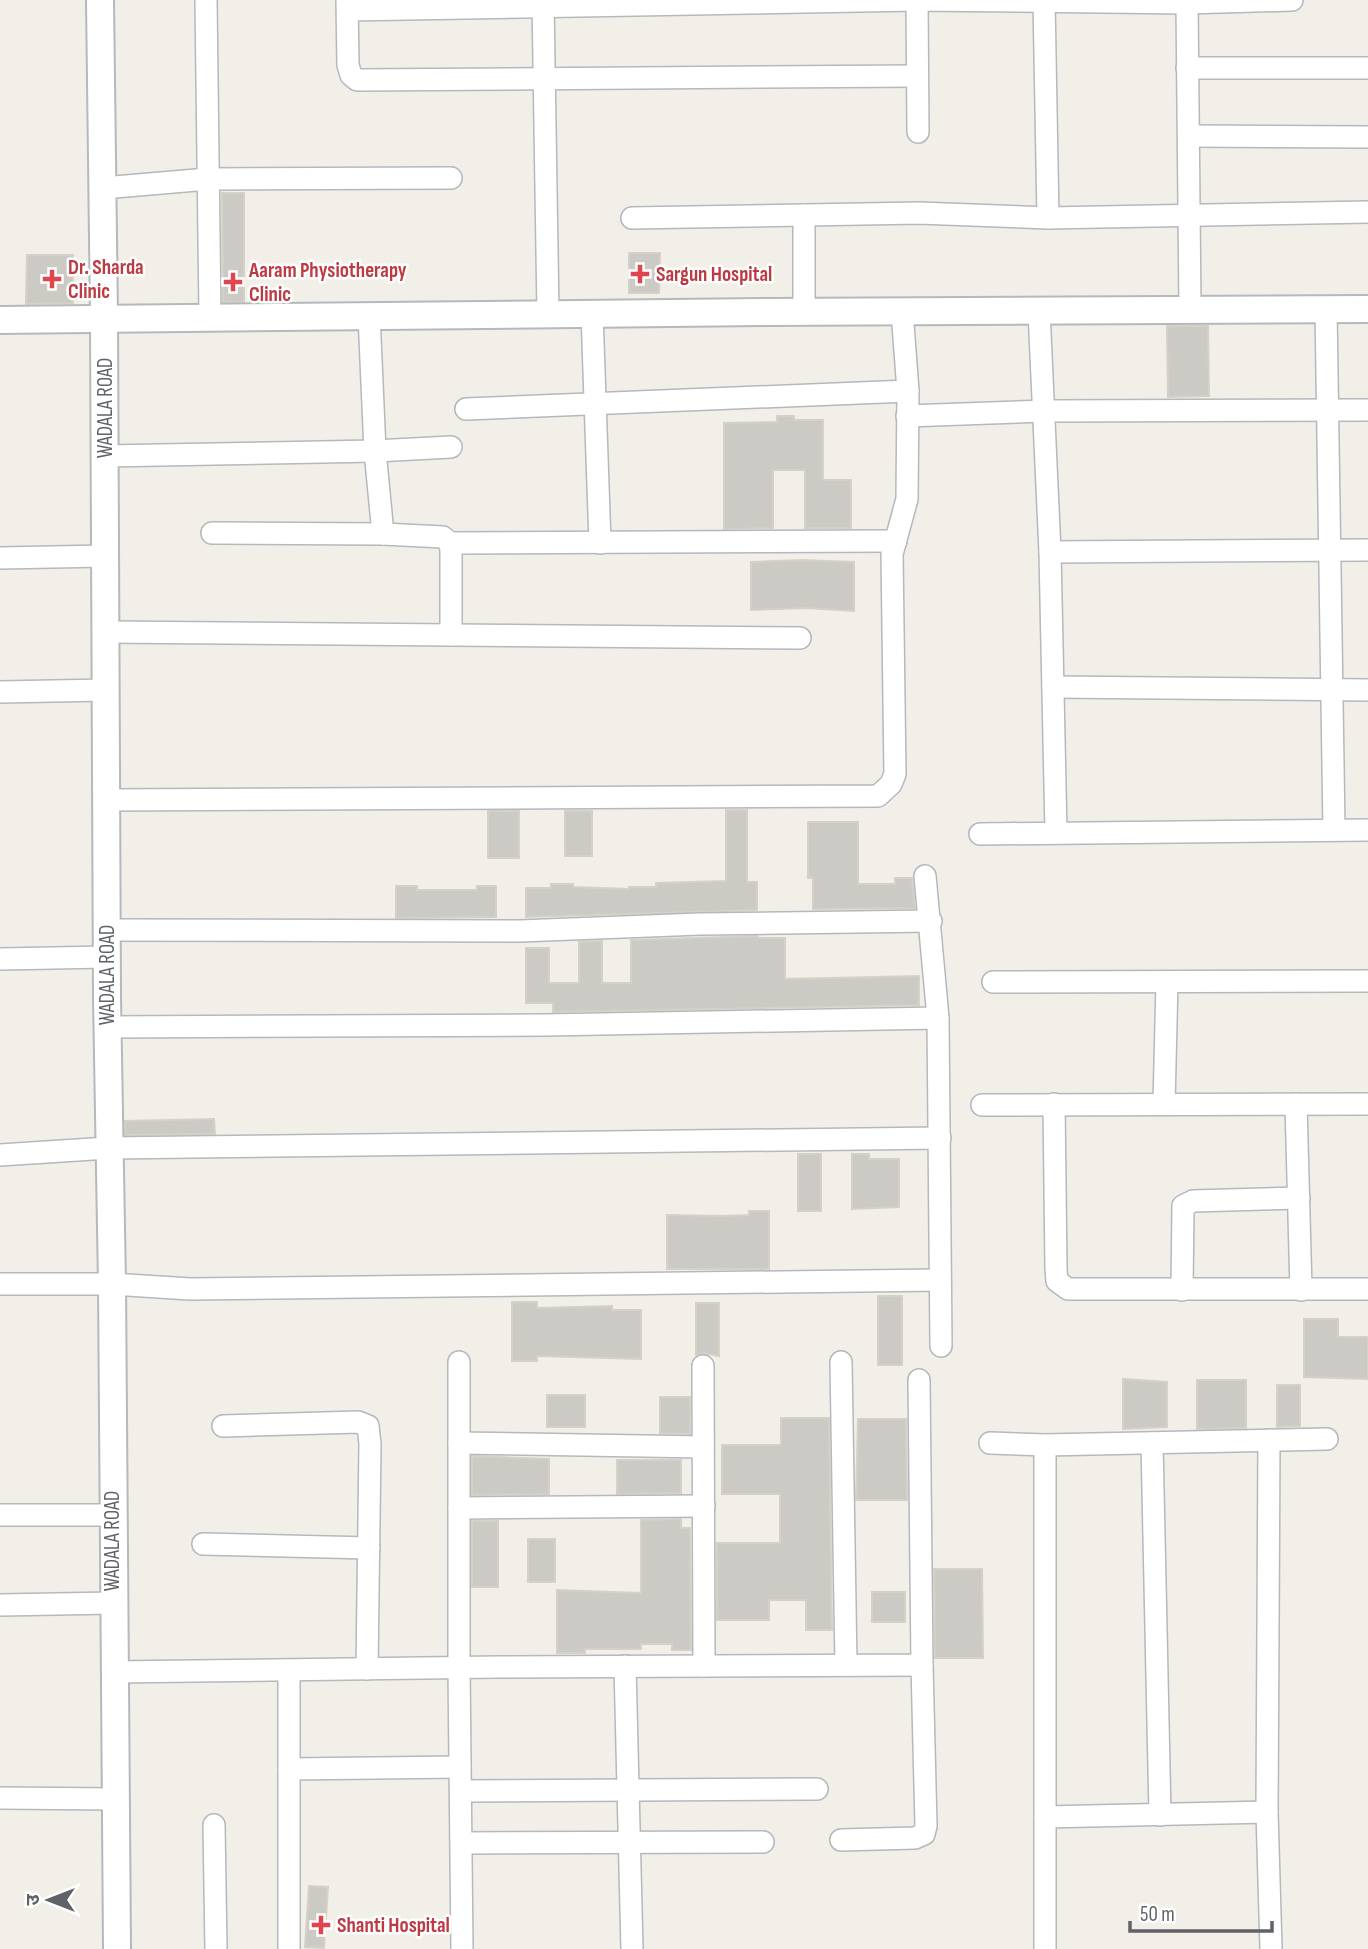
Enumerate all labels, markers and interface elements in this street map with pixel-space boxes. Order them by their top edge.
place label: Dr. Sharda Clinic [68,255,144,304]
place label: Aaram Physiotherapy Clinic [248,258,407,307]
place label: Sargun Hospital [656,262,772,287]
marker: Sargun Hospital [630,264,650,284]
marker: Dr. Sharda Clinic [42,269,62,289]
marker: Aaram Physiotherapy Clinic [223,272,243,292]
street label: WADALA ROAD [93,358,118,458]
street label: WADALA ROAD [95,925,120,1025]
street label: WADALA ROAD [100,1491,125,1591]
north arrow [14,1865,84,1935]
scale bar [1130,1890,1272,1934]
text: उ [22,1894,45,1906]
text: 50 m [1140,1902,1175,1927]
place label: Shanti Hospital [337,1913,450,1938]
marker: Shanti Hospital [311,1915,331,1935]

